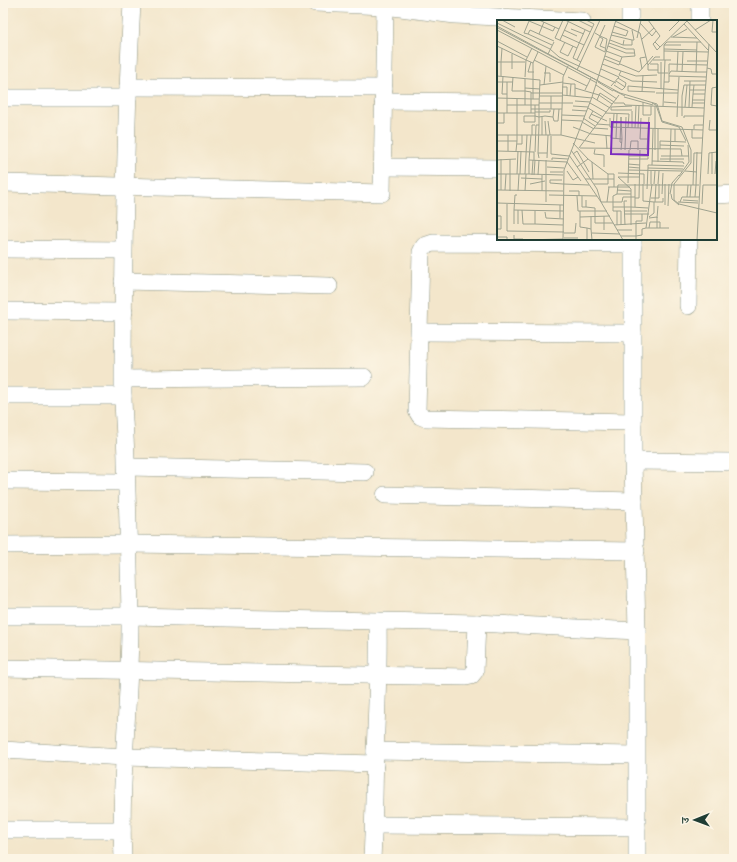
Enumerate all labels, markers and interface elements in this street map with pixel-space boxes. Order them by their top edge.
inset map [497,20,717,240]
north arrow [675,800,715,840]
text: उ [679,816,693,824]

